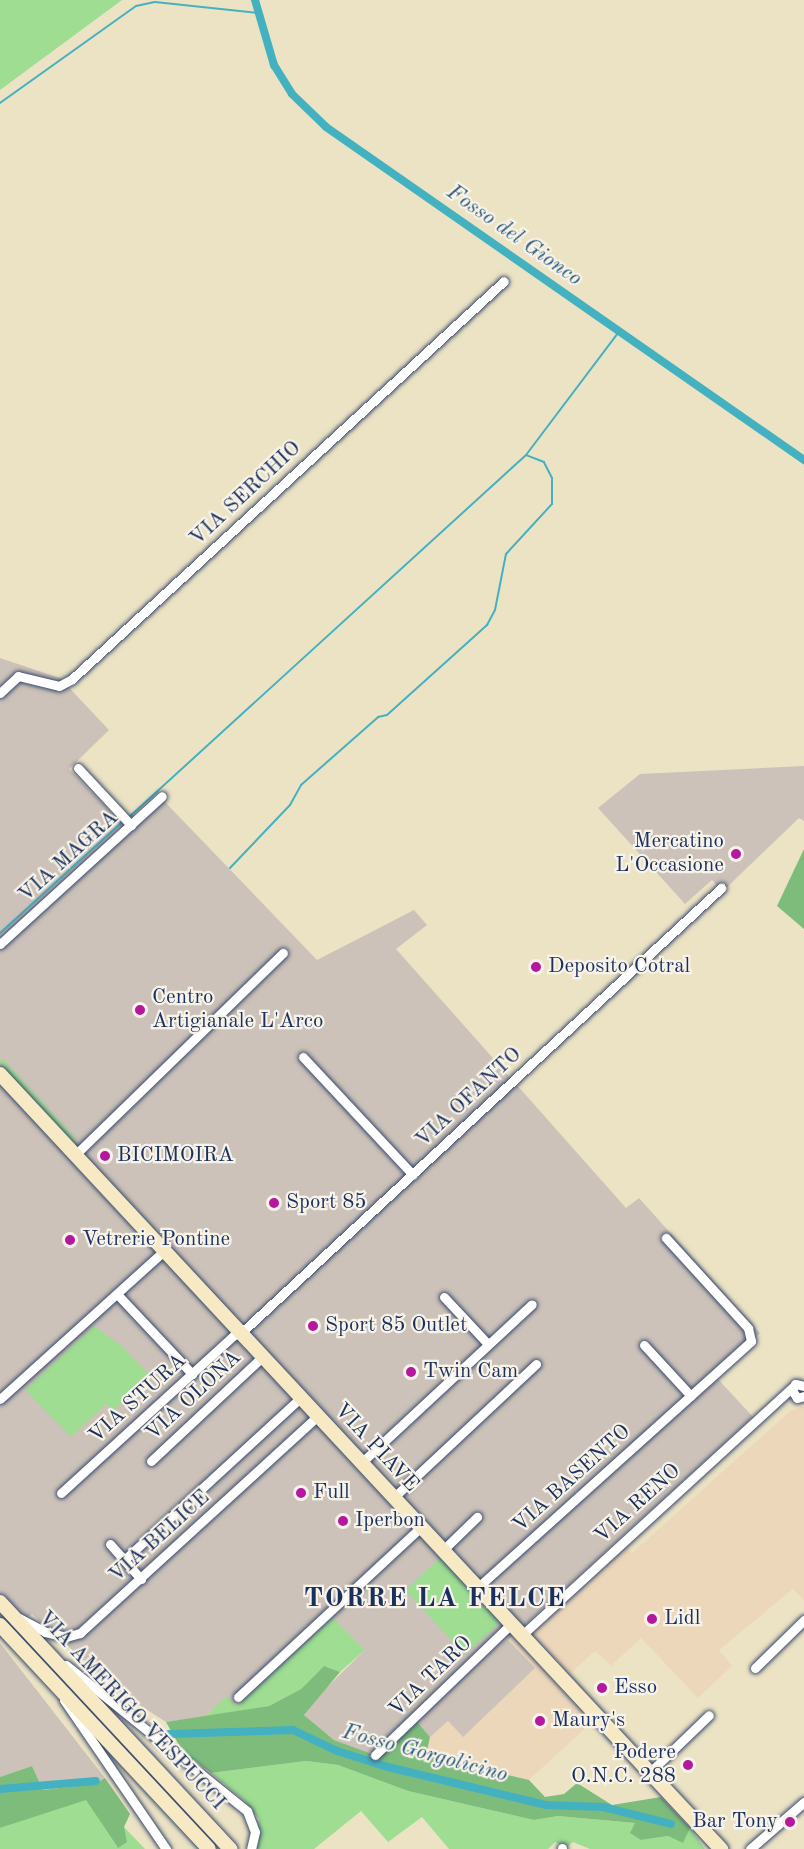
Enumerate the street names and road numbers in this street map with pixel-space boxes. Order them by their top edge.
street label: VIA SERCHIO [185,436,307,552]
street label: VIA MAGRA [14,806,124,908]
street label: VIA OFANTO [411,1043,527,1153]
street label: VIA OLONA [141,1345,247,1447]
street label: VIA STURA [84,1349,192,1449]
street label: VIA PIAVE [329,1398,423,1498]
street label: VIA BASENTO [508,1420,636,1538]
street label: VIA RENO [590,1459,686,1549]
street label: VIA BELICE [105,1485,215,1589]
street label: VIA AMERIGO VESPUCCI [32,1606,230,1816]
street label: VIA TARO [384,1631,478,1723]

